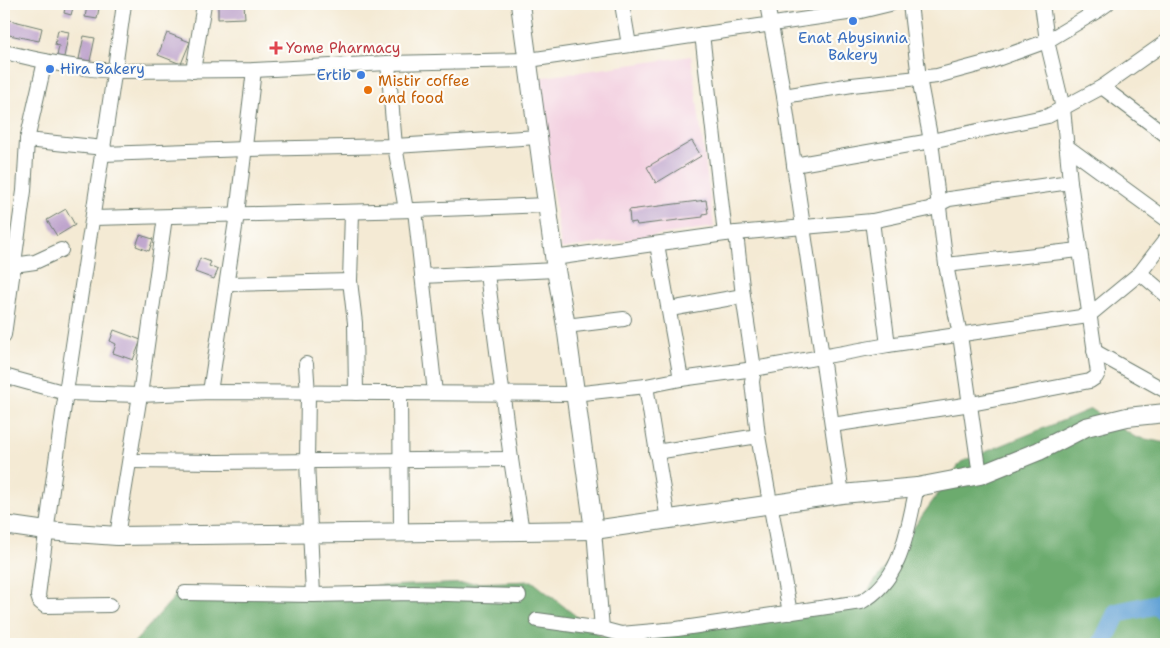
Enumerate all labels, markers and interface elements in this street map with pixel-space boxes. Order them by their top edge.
marker: Enat Abysinnia Bakery [847,15,859,27]
place label: Enat Abysinnia Bakery [798,28,909,65]
place label: Yome Pharmacy [286,38,400,58]
marker: Yome Pharmacy [270,42,282,54]
place label: Hira Bakery [60,59,145,79]
marker: Hira Bakery [44,63,56,75]
place label: Ertib [316,65,351,85]
marker: Ertib [355,69,367,81]
place label: Mistir coffee and food [378,71,470,108]
marker: Mistir coffee and food [362,84,374,96]

